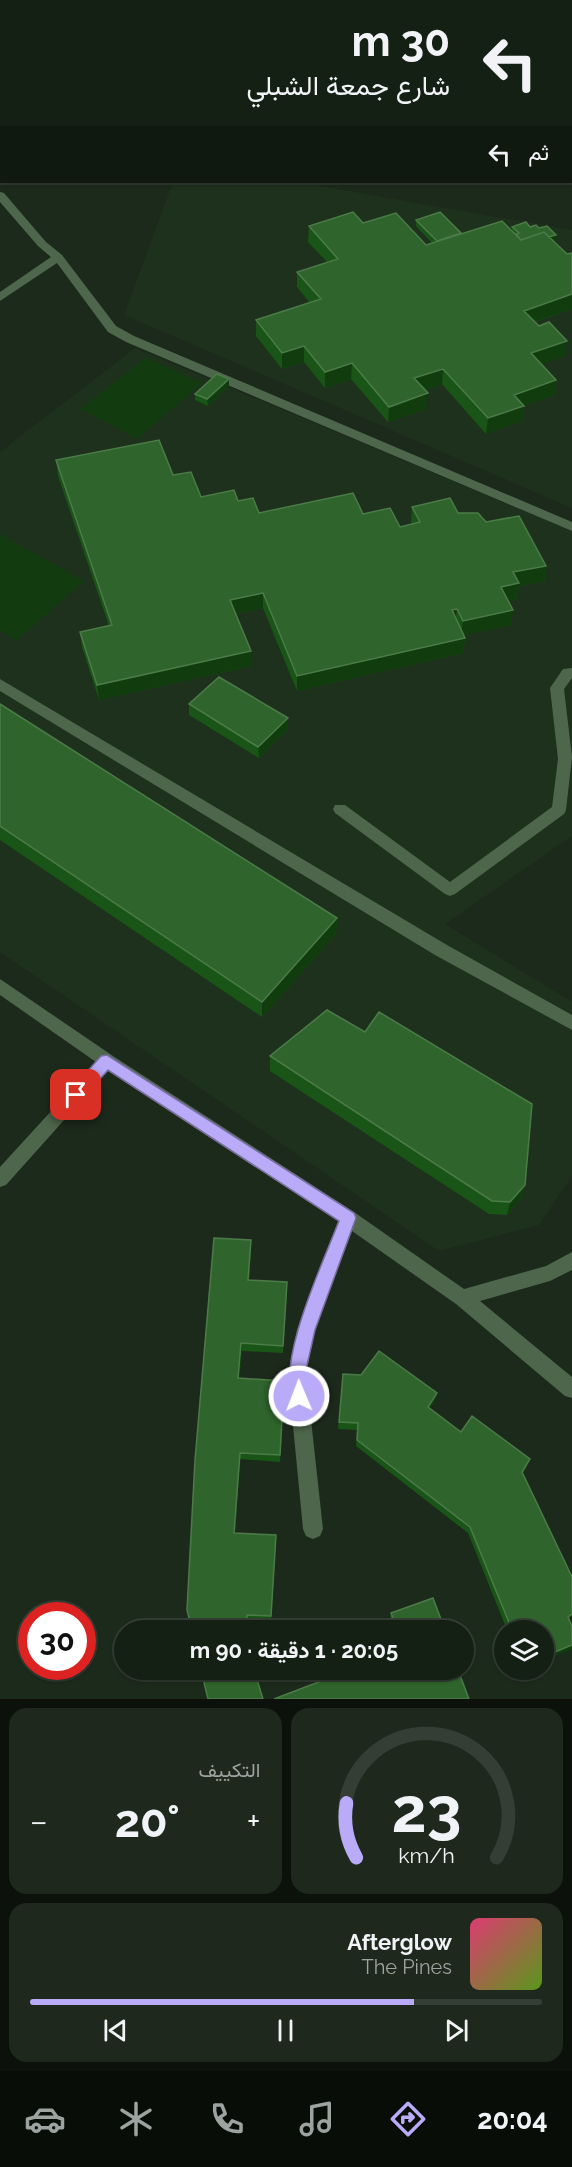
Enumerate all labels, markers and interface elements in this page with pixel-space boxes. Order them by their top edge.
text: 30 m [352,17,450,66]
icon: left [471,24,549,102]
text: شارع جمعة الشبلي [247,70,450,101]
icon: left [483,138,516,171]
text: ثم [528,139,549,165]
pin [50,1069,101,1120]
icon: arrive [59,1078,92,1111]
position arrow [267,1364,331,1428]
speed limit sign: 30 [18,1602,96,1680]
map controls [494,1620,554,1680]
button: layers [494,1620,554,1680]
text: 20:05 · 1 دقيقة · 90 m [190,1637,398,1663]
text: التكييف [198,1758,261,1782]
text: 23 [392,1773,462,1847]
text: 20° [115,1795,180,1848]
text: − [30,1802,48,1841]
text: + [247,1802,260,1841]
text: km/h [398,1843,455,1868]
text: Afterglow [347,1929,452,1955]
text: The Pines [361,1955,452,1979]
icon: previous [99,2014,132,2047]
icon: pause [269,2014,302,2047]
icon: next [440,2014,473,2047]
icon: car [24,2098,66,2140]
icon: climate [115,2098,157,2140]
icon: phone [206,2098,248,2140]
icon: music [296,2098,338,2140]
icon: directions [387,2098,429,2140]
text: 20:04 [477,2104,548,2135]

